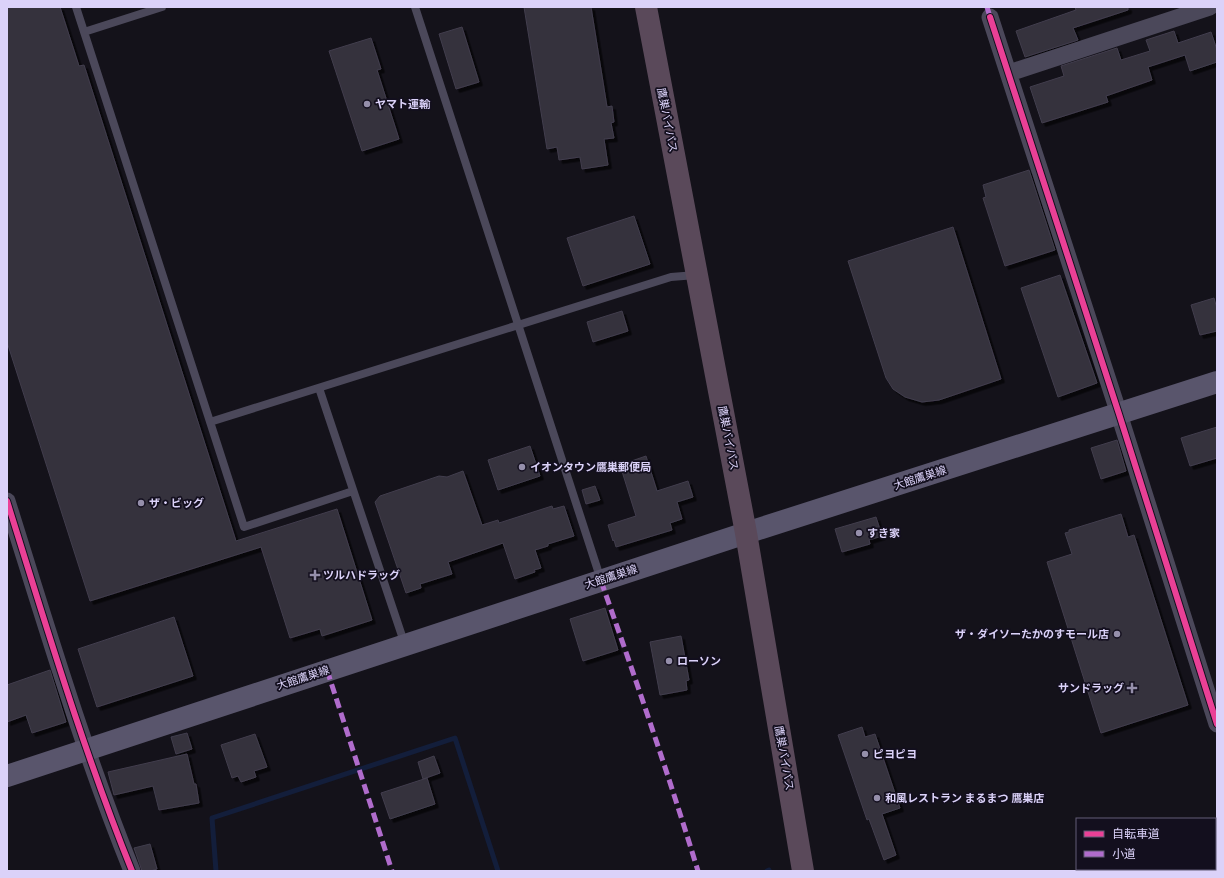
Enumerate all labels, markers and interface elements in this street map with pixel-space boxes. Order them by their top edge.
street label: 鷹巣バイパス [654,86,680,154]
place label: ヤマト運輸 [375,98,431,111]
marker: ヤマト運輸 [362,99,372,109]
street label: 鷹巣バイパス [715,404,741,472]
place label: イオンタウン鷹巣郵便局 [530,461,651,474]
marker: イオンタウン鷹巣郵便局 [517,462,527,472]
street label: 大館鷹巣線 [892,463,948,493]
place label: ザ・ビッグ [149,497,204,510]
marker: ザ・ビッグ [136,498,146,508]
place label: すき家 [867,527,900,540]
marker: すき家 [854,528,864,538]
street label: 大館鷹巣線 [583,562,639,592]
place label: ツルハドラッグ [323,569,400,582]
marker: ツルハドラッグ [310,570,320,580]
place label: ザ・ダイソーたかのすモール店 [955,628,1109,641]
marker: ザ・ダイソーたかのすモール店 [1112,629,1122,639]
place label: ローソン [677,655,721,668]
marker: ローソン [664,656,674,666]
street label: 大館鷹巣線 [275,663,331,693]
place label: サンドラッグ [1058,682,1124,695]
marker: サンドラッグ [1127,683,1137,693]
street label: 鷹巣バイパス [772,724,796,792]
place label: ピヨピヨ [873,748,917,761]
marker: ピヨピヨ [860,749,870,759]
place label: 和風レストラン まるまつ 鷹巣店 [885,792,1044,805]
marker: 和風レストラン まるまつ 鷹巣店 [872,793,882,803]
legend [1076,818,1216,870]
text: 自転車道 [1112,827,1160,841]
text: 小道 [1112,847,1136,861]

